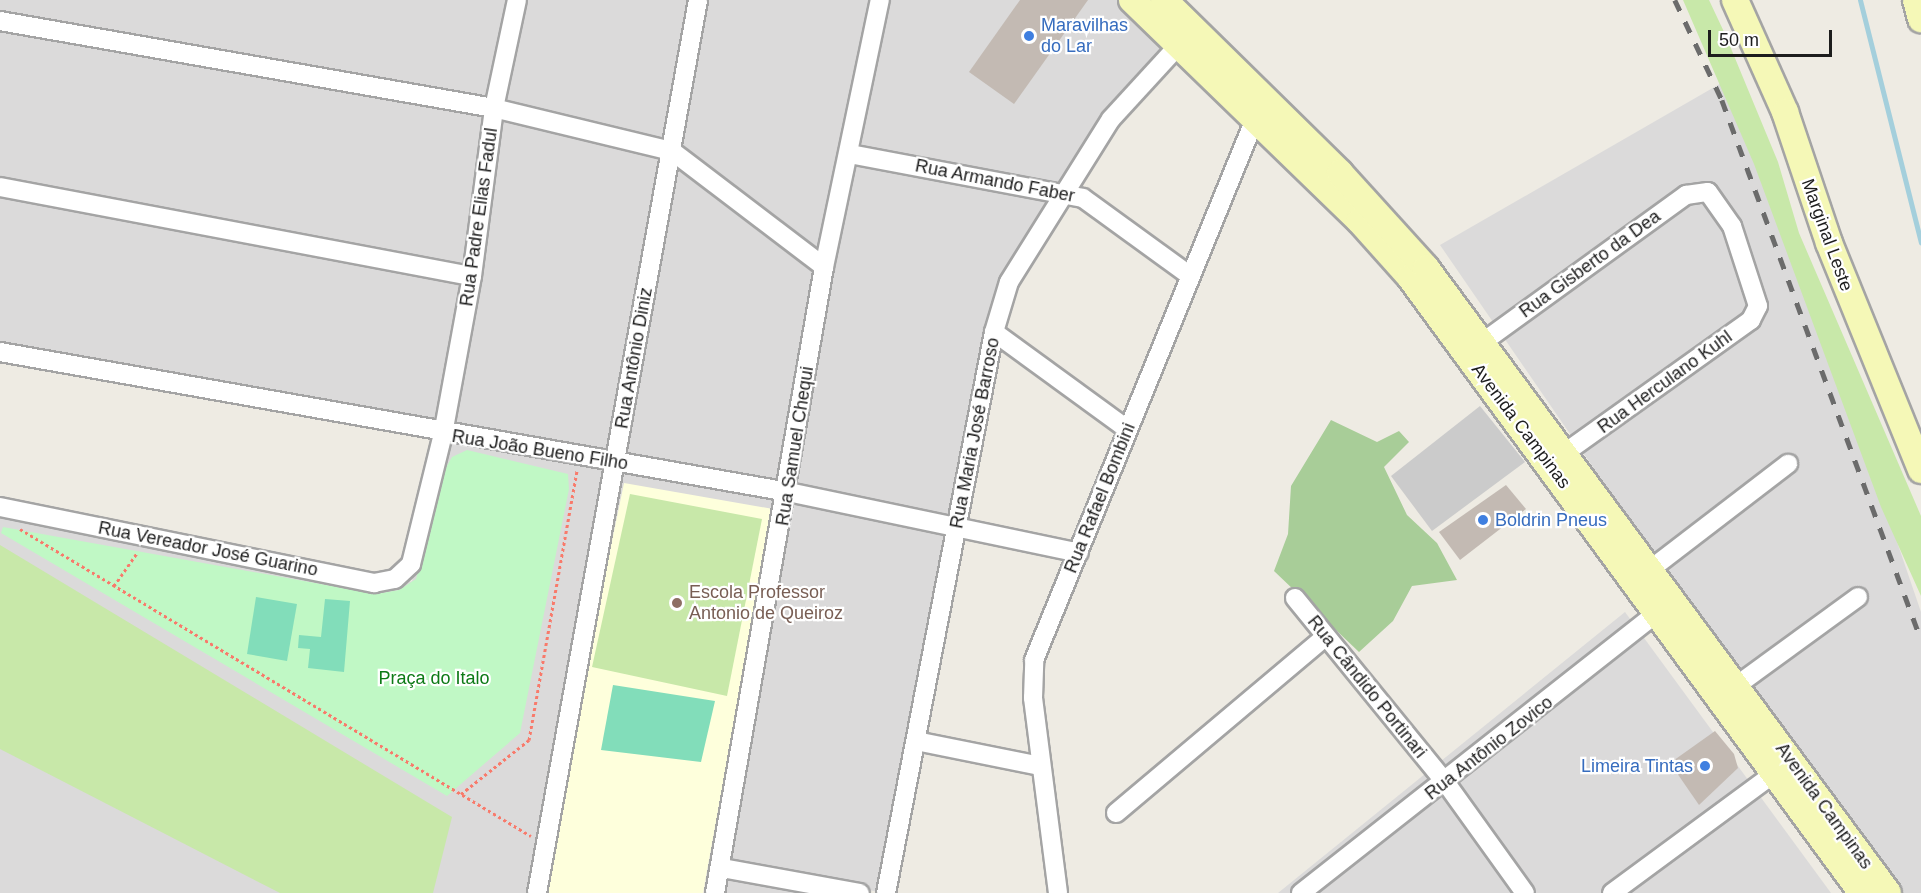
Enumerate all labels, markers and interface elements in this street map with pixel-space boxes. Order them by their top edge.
place label: Maravilhas do Lar [1041,15,1128,57]
scale bar [1711,18,1836,56]
marker: Maravilhas do Lar [1022,29,1036,43]
text: 50 m [1719,30,1759,50]
street label: Rua Padre Elias Fadul [456,126,502,308]
street label: Rua Armando Faber [913,155,1077,207]
street label: Marginal Leste [1797,176,1857,294]
street label: Rua Gisberto da Dea [1515,206,1665,322]
street label: Rua Antônio Diniz [611,285,657,431]
street label: Rua Herculano Kuhl [1593,326,1737,438]
street label: Rua Maria José Barroso [946,336,1004,530]
street label: Avenida Campinas [1467,359,1575,493]
street label: Rua Samuel Chequi [772,365,818,527]
street label: Rua Rafael Bombini [1060,420,1140,576]
street label: Rua João Bueno Filho [450,425,630,475]
place label: Boldrin Pneus [1495,509,1607,531]
marker: Boldrin Pneus [1476,513,1490,527]
street label: Rua Vereador José Guarino [96,517,320,581]
place label: Escola Professor Antonio de Queiroz [689,582,843,624]
marker: Escola Professor Antonio de Queiroz [670,596,684,610]
street label: Rua Cândido Portinari [1303,611,1431,763]
park label: Praça do Italo [378,667,490,689]
street label: Rua Antônio Zovico [1420,691,1558,805]
street label: Avenida Campinas [1771,739,1877,873]
place label: Limeira Tintas [1581,755,1693,777]
marker: Limeira Tintas [1698,759,1712,773]

